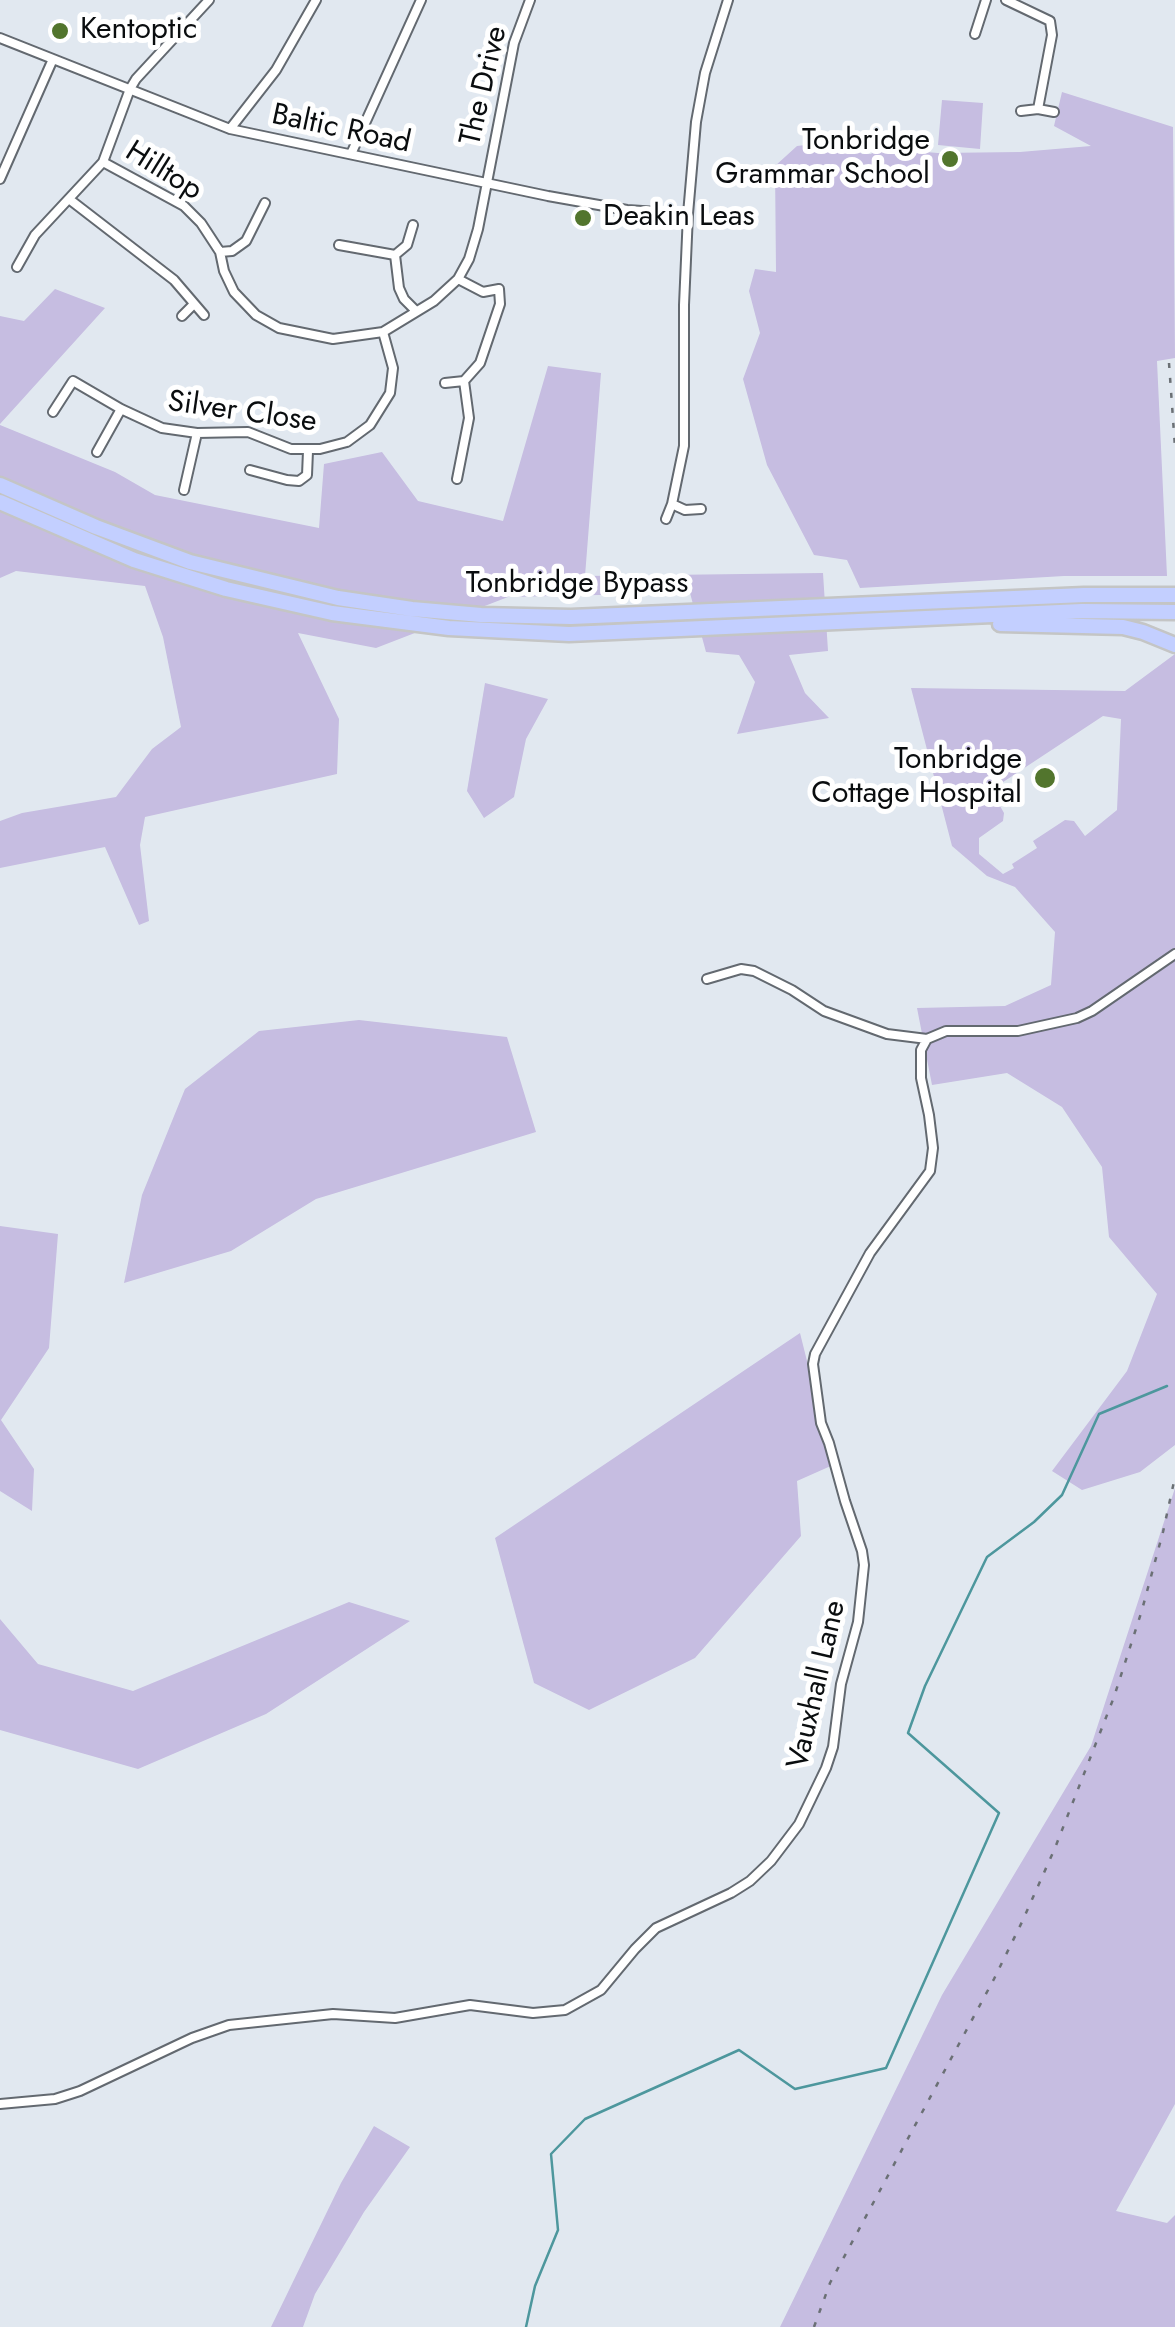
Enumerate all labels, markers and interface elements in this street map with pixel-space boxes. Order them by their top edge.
place label: Kentoptic [80,13,197,49]
marker: Kentoptic [49,20,71,42]
street label: The Drive [454,23,516,149]
street label: Baltic Road [268,98,414,162]
place label: Tonbridge Grammar School [715,124,930,194]
street label: Hilltop [118,135,208,209]
marker: Tonbridge Grammar School [939,148,961,170]
place label: Deakin Leas [603,200,754,236]
marker: Deakin Leas [572,207,594,229]
street label: Silver Close [165,385,319,441]
street label: Tonbridge Bypass [466,567,688,603]
place label: Tonbridge Cottage Hospital [811,743,1022,814]
marker: Tonbridge Cottage Hospital [1032,765,1058,791]
street label: Vauxhall Lane [781,1597,855,1773]

